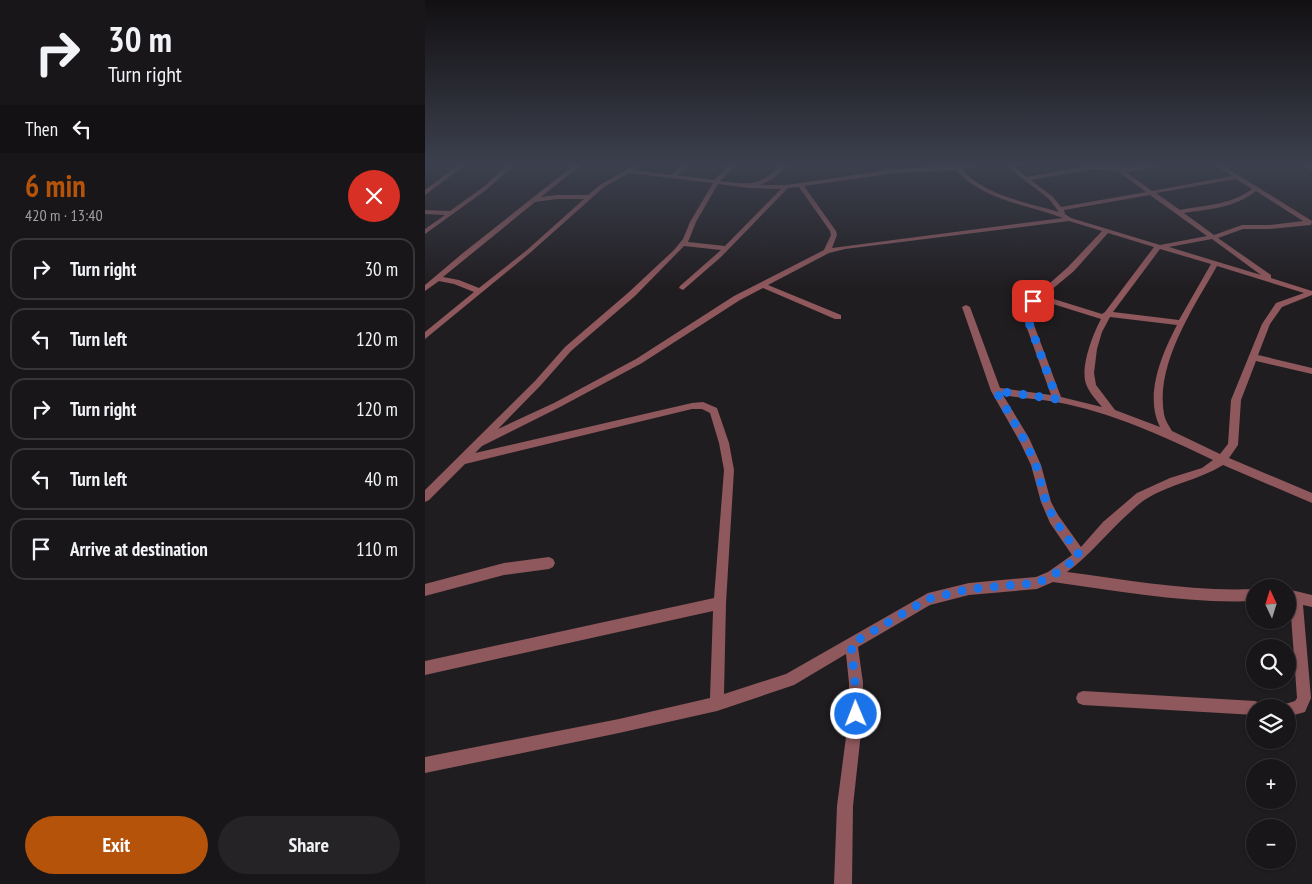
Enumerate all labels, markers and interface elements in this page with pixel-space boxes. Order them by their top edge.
text: 30 m [108,16,172,62]
icon: right [25,20,90,85]
text: Turn right [108,60,182,88]
icon: left [68,115,96,143]
text: Then [25,117,58,141]
text: 6 min [25,166,86,205]
button: close [348,170,400,222]
text: 420 m · 13:40 [25,205,103,225]
icon: right [27,255,55,283]
text: Turn right [70,257,136,281]
text: 30 m [365,257,398,281]
pin [1012,280,1054,322]
icon: arrive [1019,287,1047,315]
icon: left [27,325,55,353]
text: Turn left [70,327,127,351]
text: 120 m [356,327,398,351]
icon: right [27,395,55,423]
text: Turn right [70,397,136,421]
text: 120 m [356,397,398,421]
icon: left [27,465,55,493]
text: Turn left [70,467,127,491]
text: 40 m [365,467,398,491]
icon: arrive [27,535,55,563]
text: Arrive at destination [70,537,208,561]
text: 110 m [356,537,398,561]
north arrow [1246,579,1296,629]
map controls [1246,579,1296,869]
button: search [1246,639,1296,689]
position arrow [829,687,881,739]
button: layers [1246,699,1296,749]
button: + [1246,759,1296,809]
button: Exit [25,816,208,874]
button: Share [218,816,400,874]
button: − [1246,819,1296,869]

